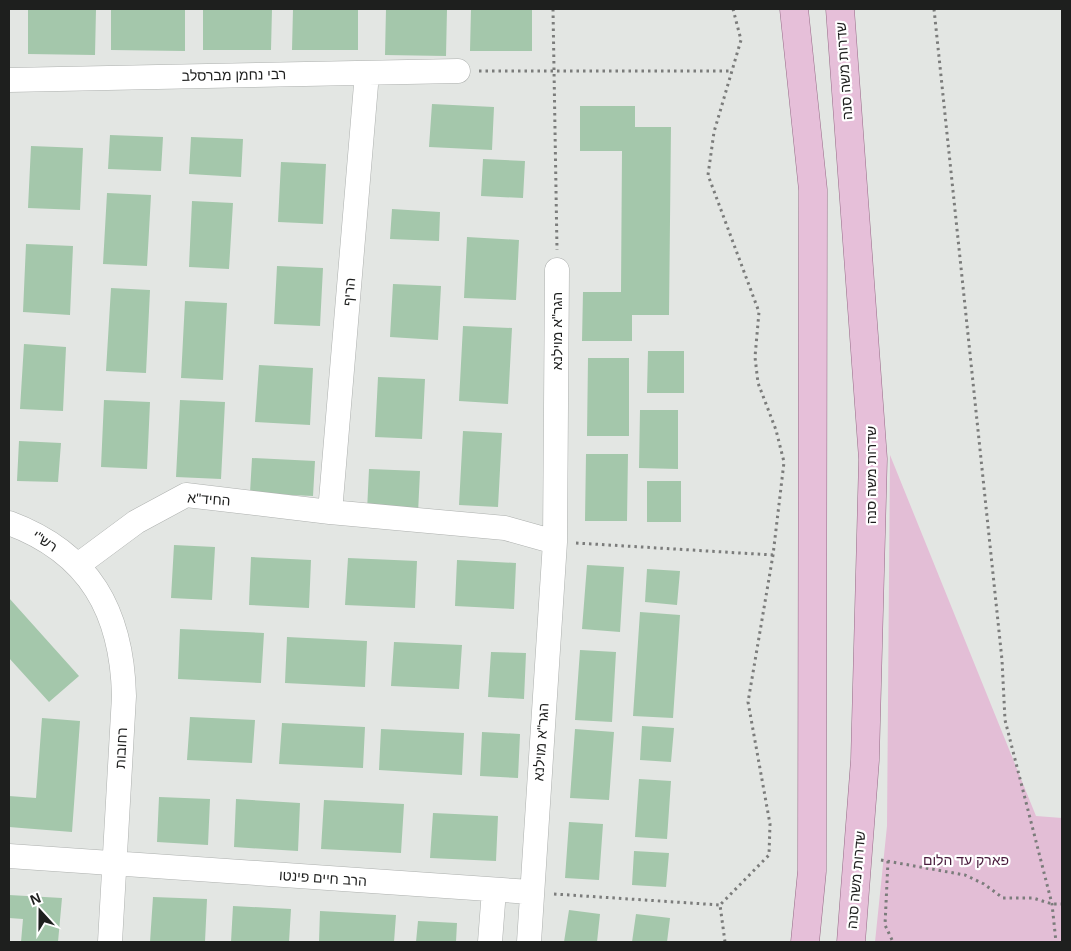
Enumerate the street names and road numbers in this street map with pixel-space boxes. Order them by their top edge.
street label: שדרות משה סנה [833,21,855,121]
street label: רבי נחמן מברסלב [182,66,286,84]
street label: הריף [340,277,358,307]
street label: הגר"א מוילנא [549,292,565,370]
street label: שדרות משה סנה [863,426,879,524]
street label: החיד"א [187,490,231,508]
street label: רש"י [30,527,60,555]
street label: הגר"א מוילנא [530,702,552,782]
street label: רחובות [112,727,130,769]
street label: שדרות משה סנה [844,830,868,930]
street label: הרב חיים פינטו [278,867,368,889]

